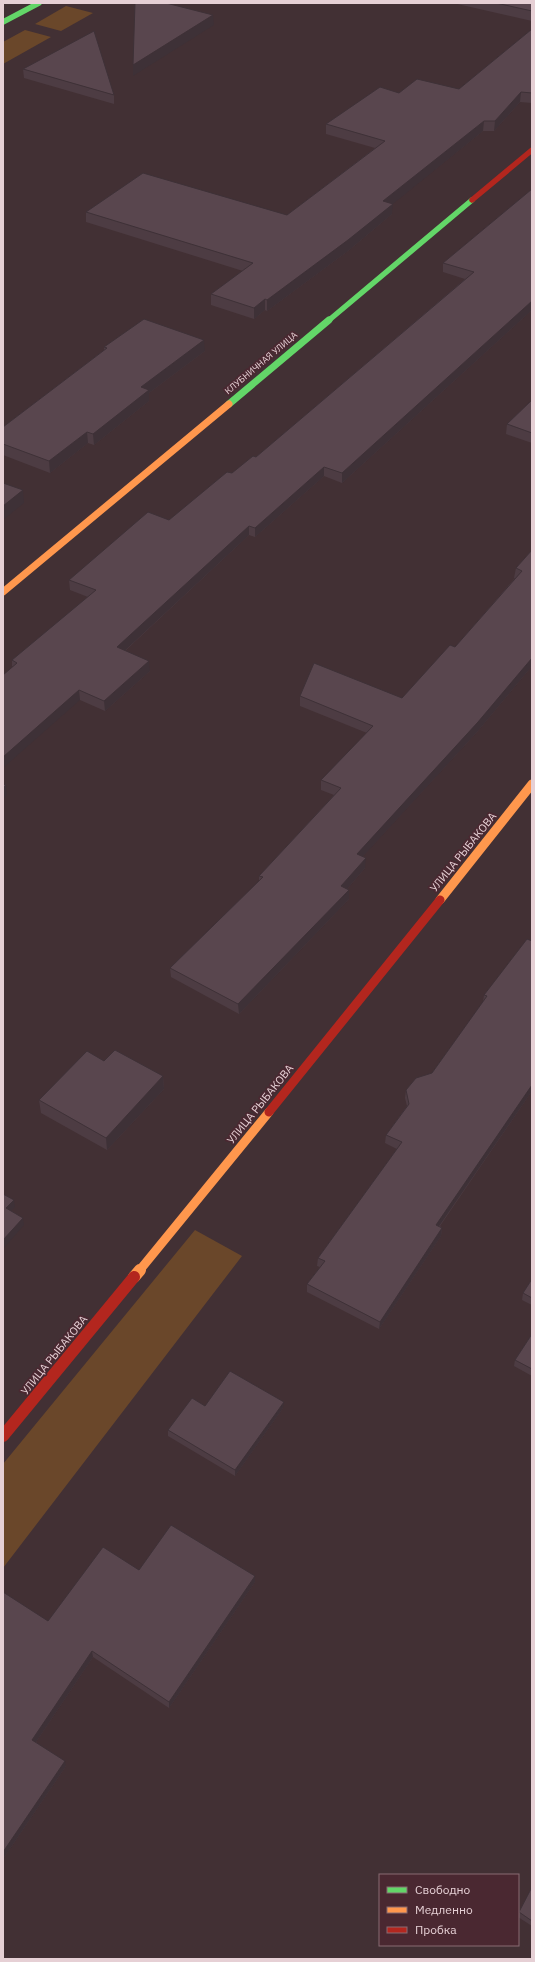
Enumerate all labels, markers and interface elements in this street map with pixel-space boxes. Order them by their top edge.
street label: КЛУБНИЧНАЯ УЛИЦА [222,329,299,396]
street label: УЛИЦА РЫБАКОВА [427,809,499,895]
street label: УЛИЦА РЫБАКОВА [224,1061,296,1147]
street label: УЛИЦА РЫБАКОВА [18,1312,90,1398]
legend [379,1874,519,1946]
text: Свободно [415,1882,471,1897]
text: Медленно [415,1902,473,1917]
text: Пробка [415,1922,457,1937]

